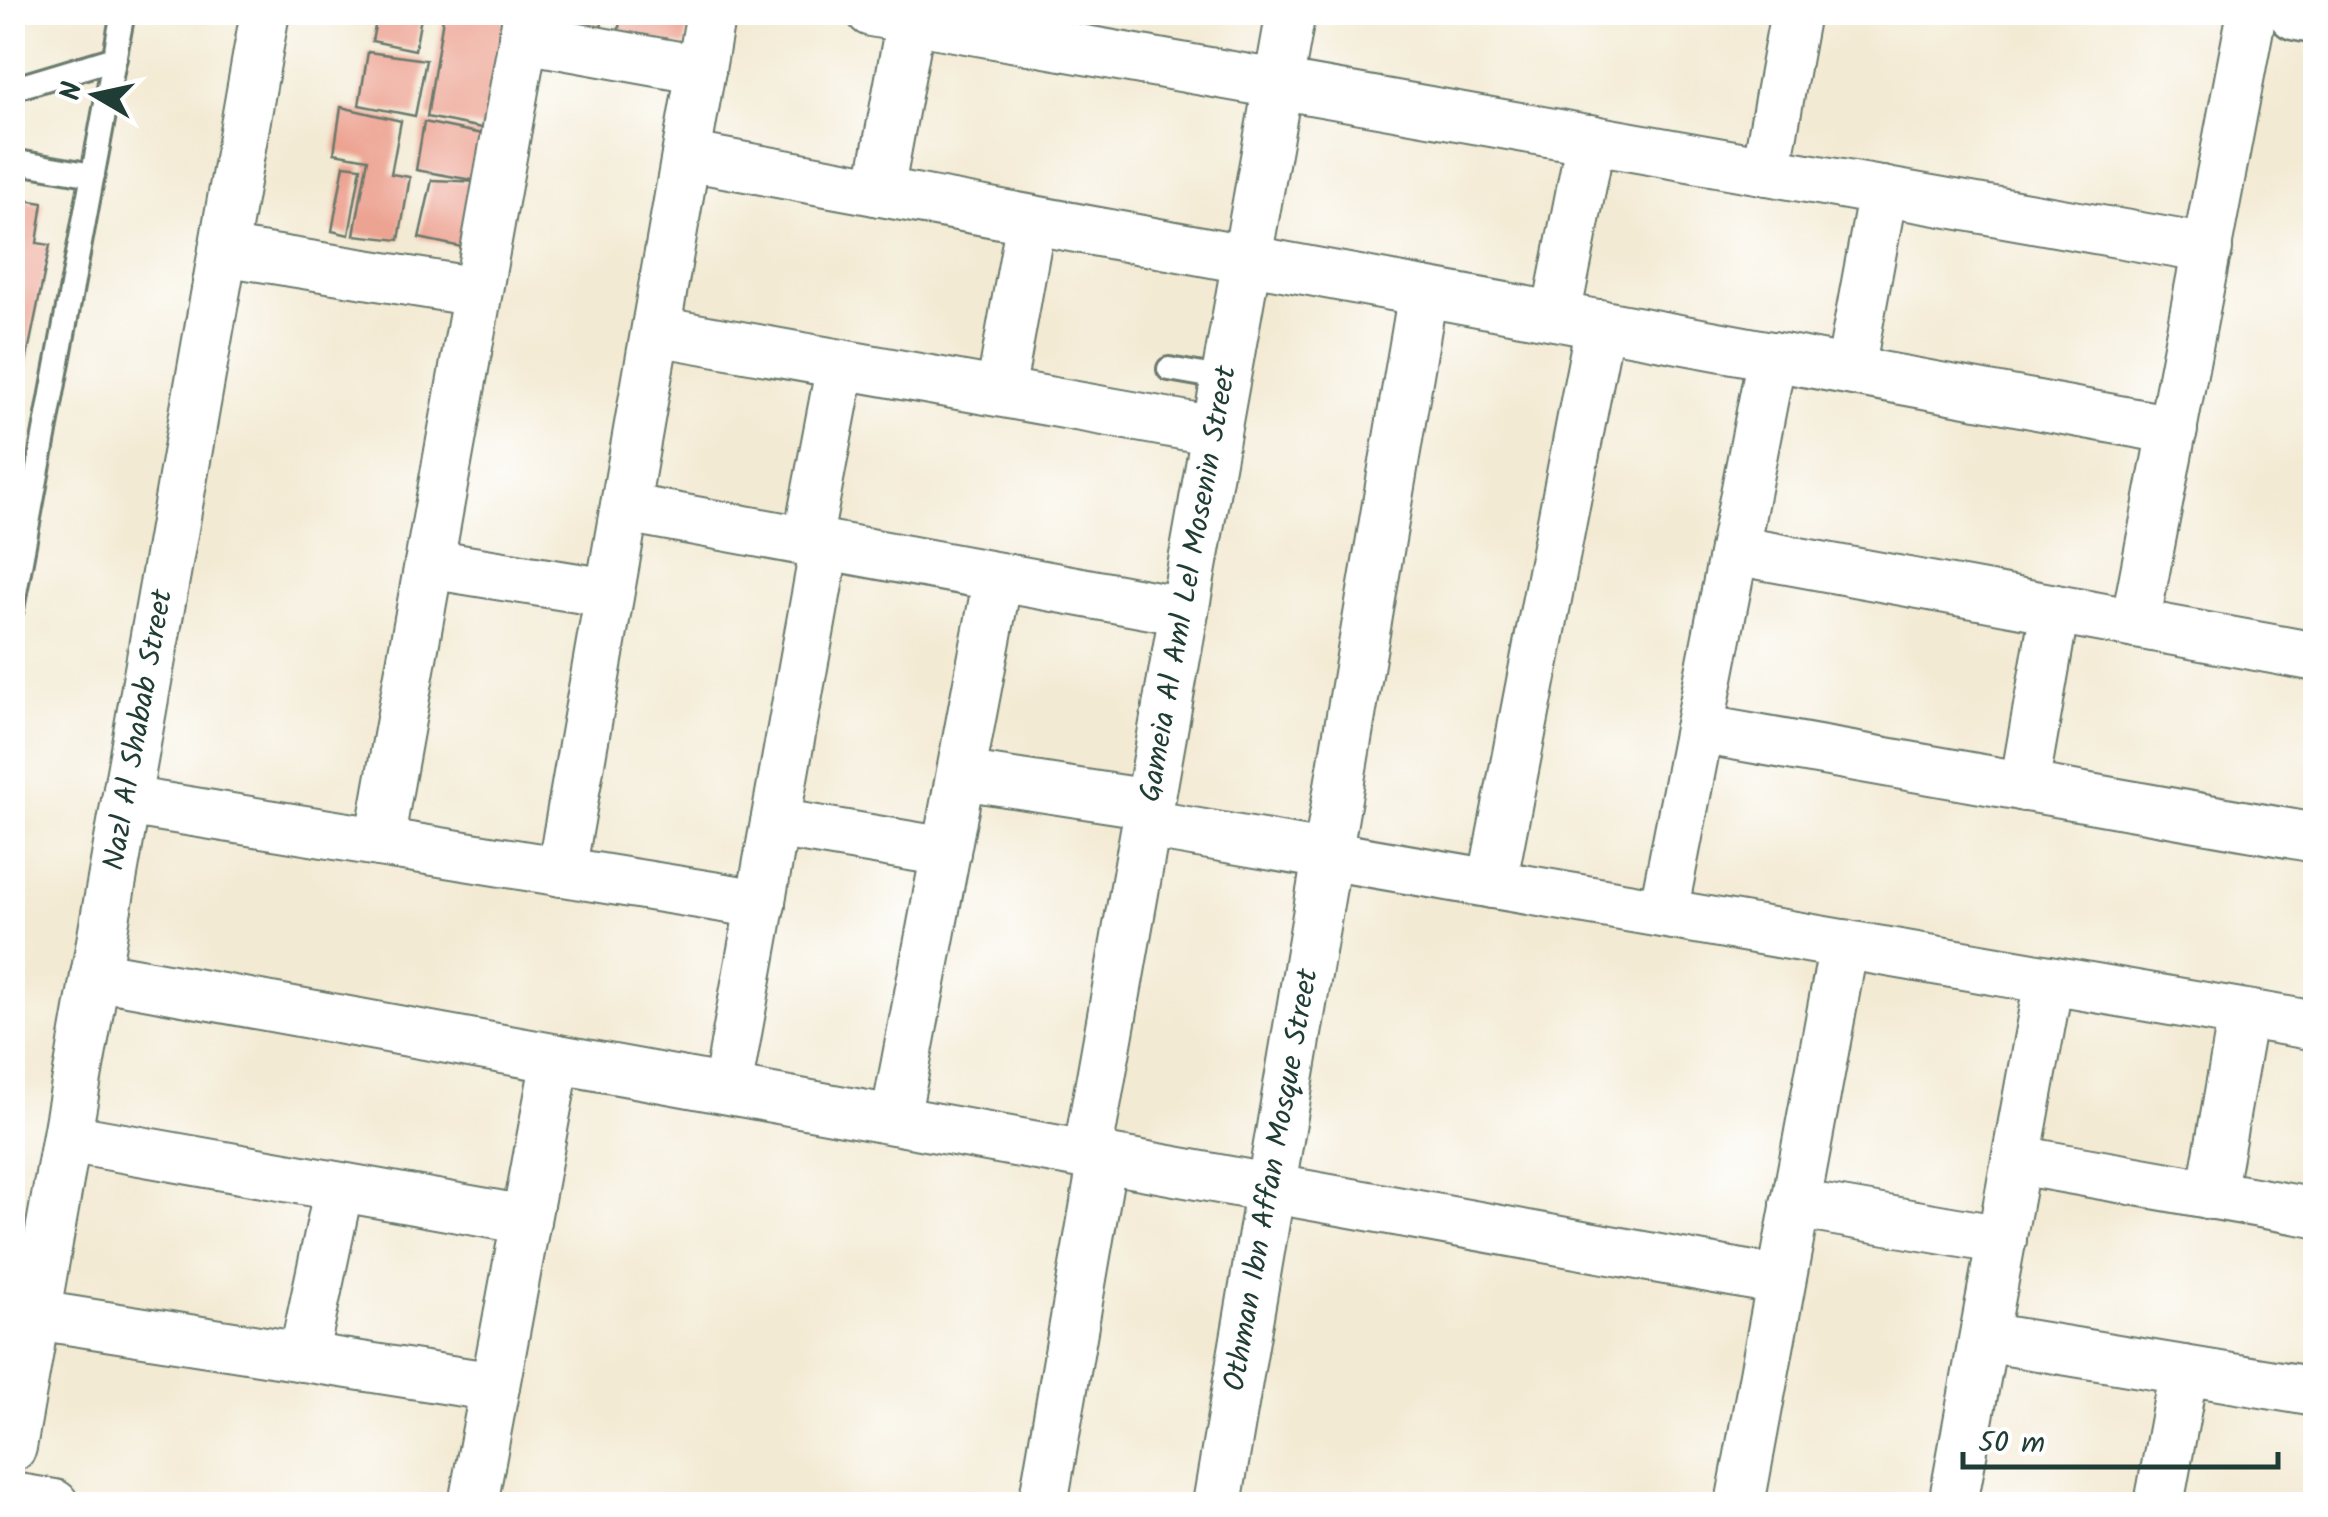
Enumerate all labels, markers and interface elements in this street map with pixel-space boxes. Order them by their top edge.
north arrow [45,45,145,145]
text: N [49,79,96,104]
street label: Gameia Al Aml Lel Mosenin Street [1127,362,1251,806]
street label: Nazl Al Shabab Street [91,585,187,874]
street label: Othman Ibn Affan Mosque Street [1211,965,1333,1395]
scale bar [1963,1407,2278,1469]
text: 50 m [1978,1420,2045,1468]

